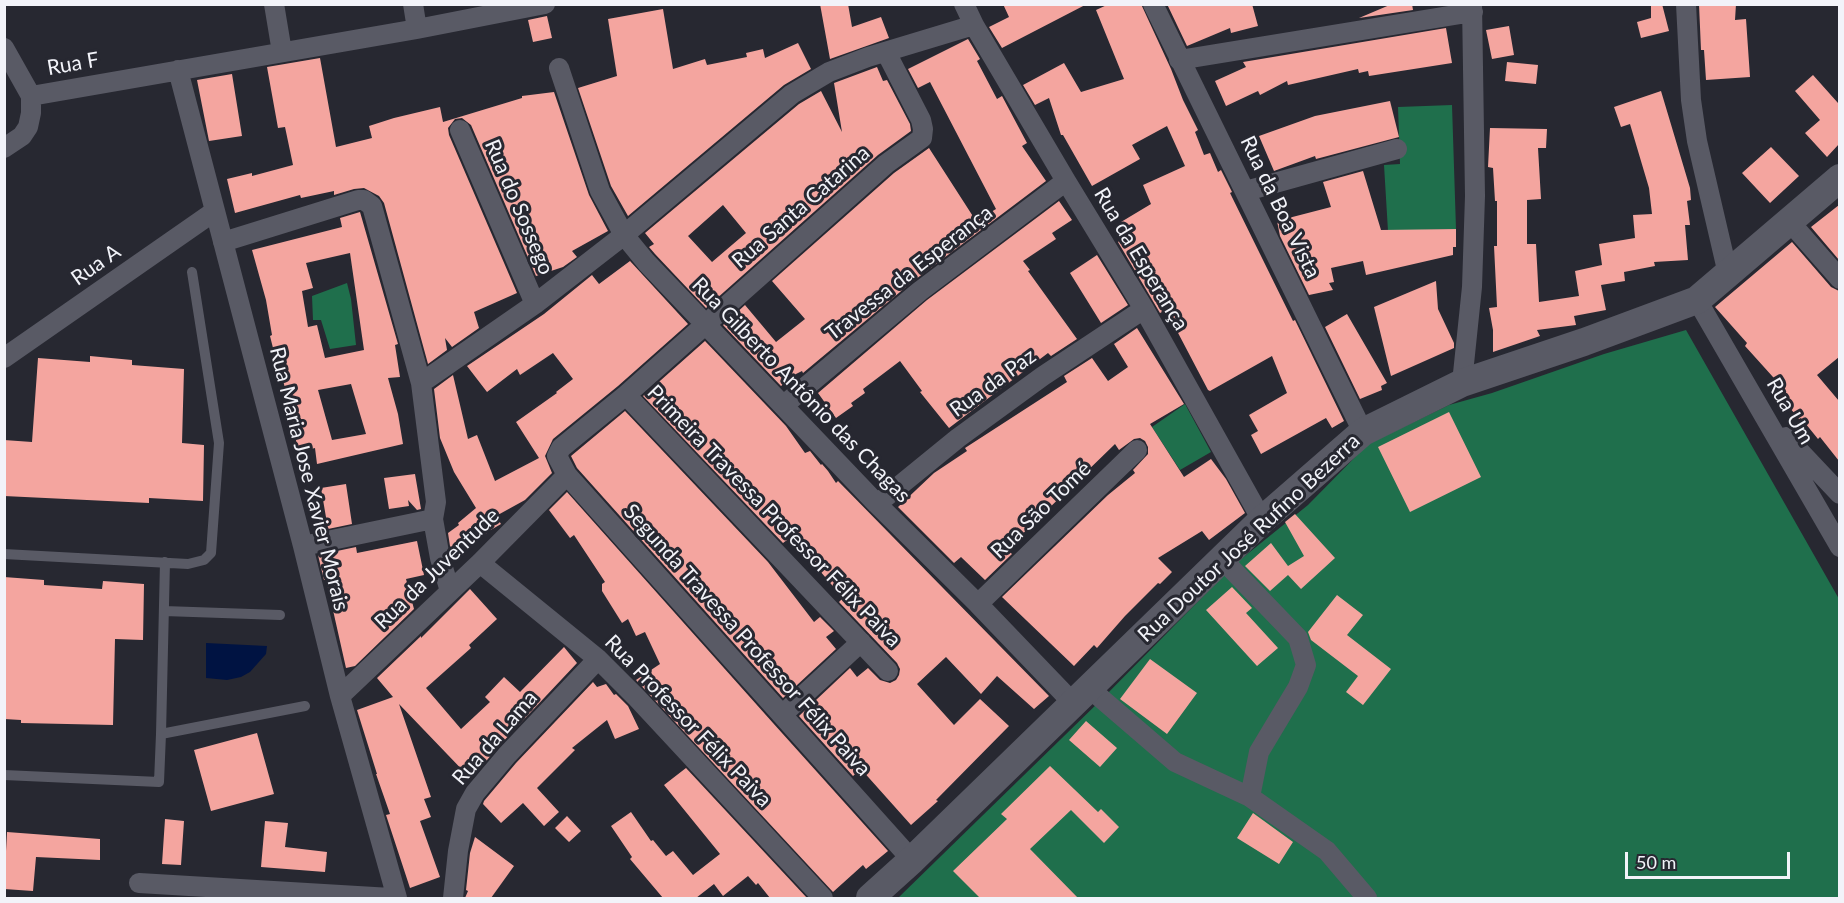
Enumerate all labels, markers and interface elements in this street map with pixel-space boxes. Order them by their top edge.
street label: Rua F [45,47,101,81]
street label: Rua da Boa Vista [1235,132,1325,282]
street label: Rua do Sossego [479,136,559,278]
street label: Rua Santa Catarina [727,140,875,274]
street label: Rua da Esperança [1089,183,1193,335]
street label: Travessa da Esperança [820,200,998,346]
street label: Rua A [66,239,126,291]
street label: Rua Gilberto Antônio das Chagas [687,272,915,508]
street label: Rua da Paz [945,343,1041,423]
street label: Rua Maria Jose Xavier Morais [264,344,354,614]
street label: Rua Um [1761,373,1819,449]
street label: Primeira Travessa Professor Félix Paiva [642,380,906,652]
street label: Rua Doutor José Rufino Bezerra [1133,429,1365,647]
street label: Rua São Tomé [986,456,1096,564]
street label: Segunda Travessa Professor Félix Paiva [618,499,876,781]
street label: Rua da Juventude [369,503,505,635]
street label: Rua Professor Félix Paiva [599,630,777,812]
street label: Rua da Lama [447,686,543,790]
scale bar [1628,840,1793,878]
text: 50 m [1636,851,1676,873]

